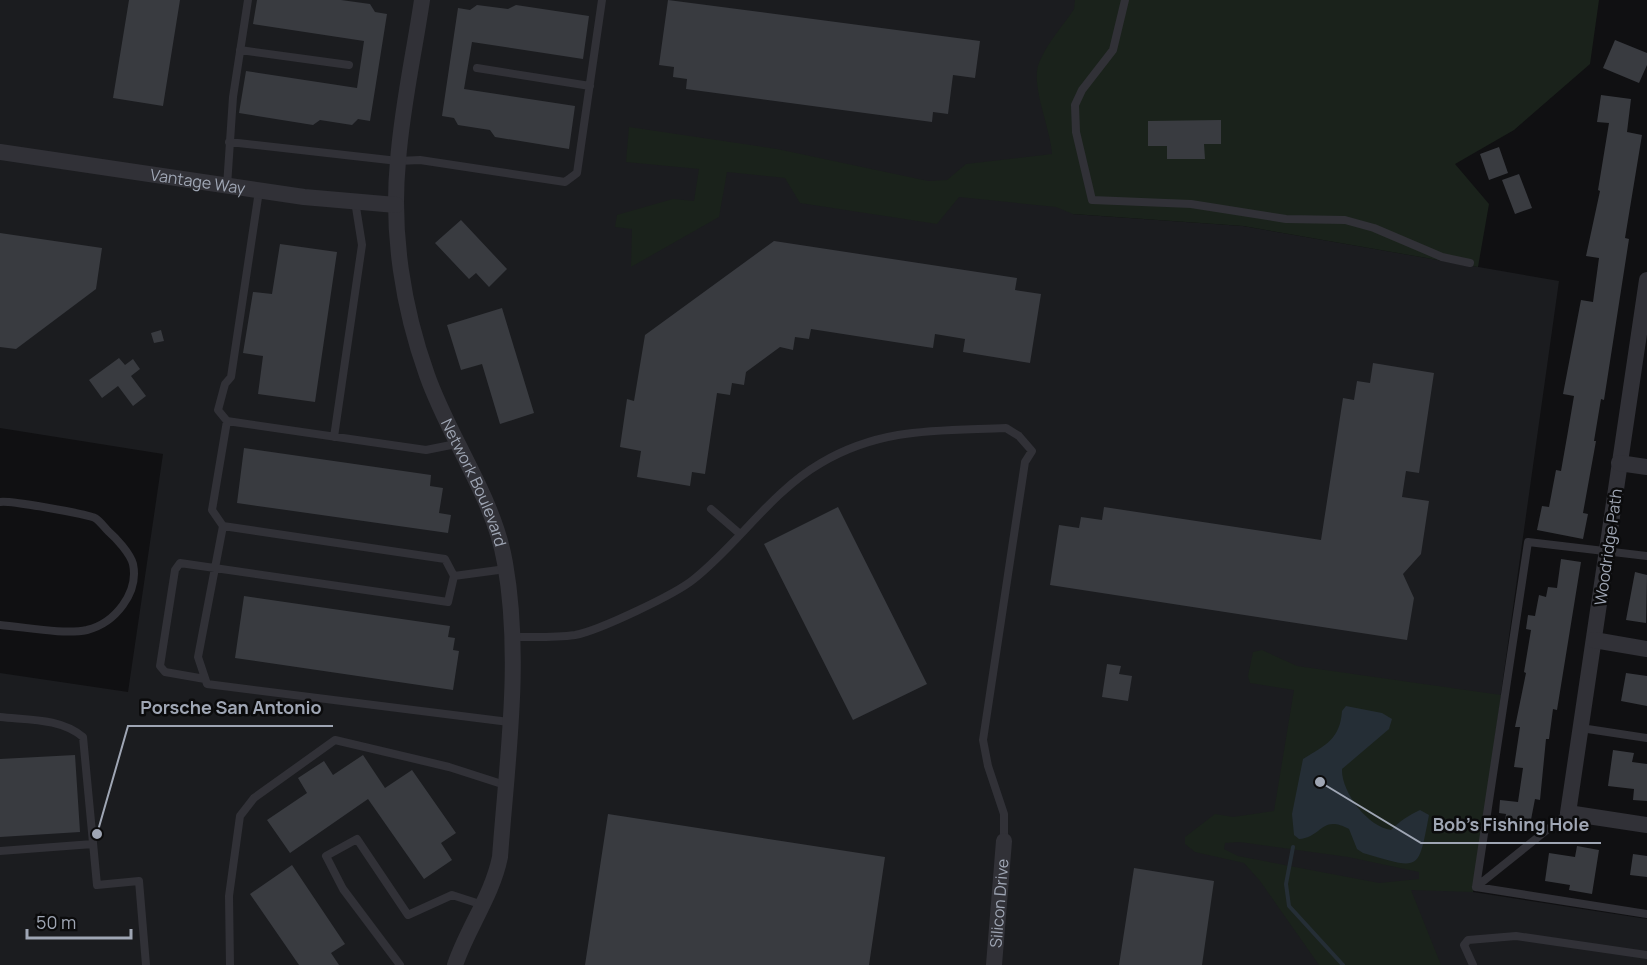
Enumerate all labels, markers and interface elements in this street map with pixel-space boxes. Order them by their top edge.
street label: Vantage Way [149,163,247,199]
street label: Network Boulevard [436,415,512,549]
street label: Woodridge Path [1589,487,1627,607]
callout: Porsche San Antonio [128,690,333,726]
text: Porsche San Antonio [140,695,322,719]
callout: Bob's Fishing Hole [1421,807,1601,843]
text: Bob's Fishing Hole [1433,812,1589,836]
street label: Silicon Drive [984,858,1014,949]
scale bar [27,902,130,940]
text: 50 m [36,910,76,934]

